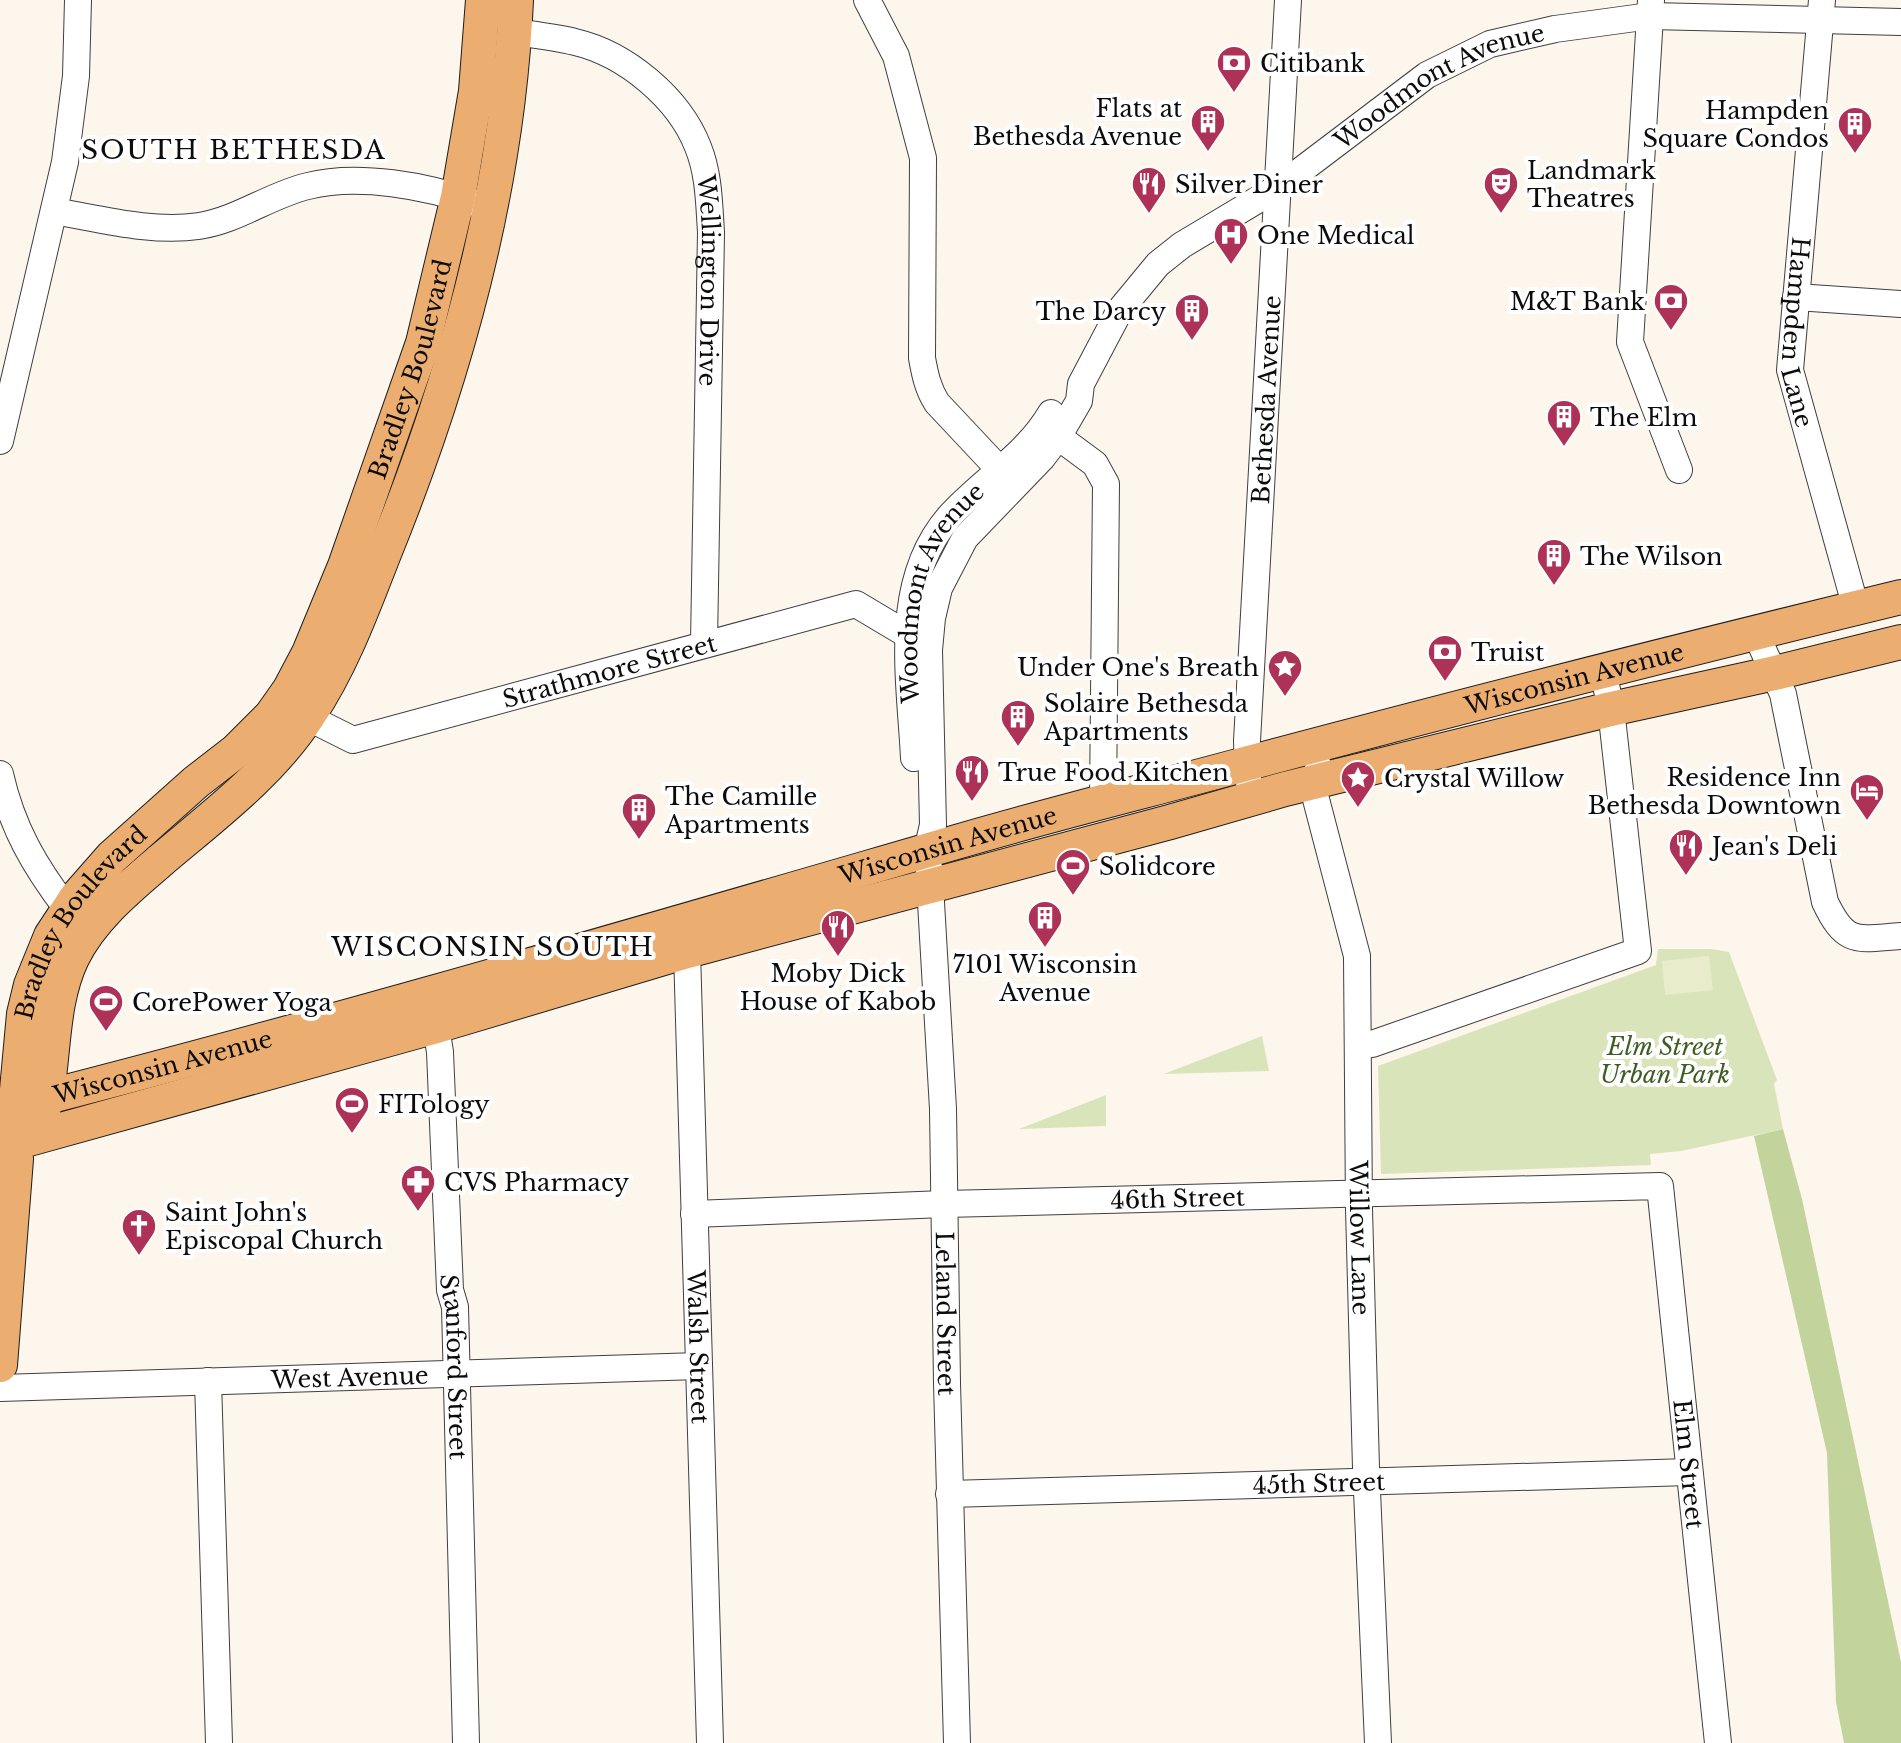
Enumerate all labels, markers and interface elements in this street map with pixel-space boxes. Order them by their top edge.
street label: Woodmont Avenue [1327,17,1547,155]
bank icon: Citibank [1215,44,1253,94]
place label: Citibank [1260,49,1365,78]
place label: Flats at Bethesda Avenue [973,94,1182,151]
place label: Hampden Square Condos [1642,96,1829,153]
building icon: Flats at Bethesda Avenue [1189,103,1227,153]
building icon: Hampden Square Condos [1836,105,1874,155]
district label: SOUTH BETHESDA [81,134,387,166]
place label: Landmark Theatres [1527,156,1656,213]
restaurant icon: Silver Diner [1130,165,1168,215]
theatre icon: Landmark Theatres [1482,165,1520,215]
place label: Silver Diner [1175,170,1324,199]
street label: Wellington Drive [692,172,726,387]
hospital icon: One Medical [1212,216,1250,266]
place label: One Medical [1257,221,1415,250]
street label: Hampden Lane [1775,236,1820,430]
street label: Bradley Boulevard [362,256,457,483]
bank icon: M&T Bank [1652,282,1690,332]
place label: M&T Bank [1510,287,1645,316]
building icon: The Darcy [1173,292,1211,342]
street label: Bethesda Avenue [1246,294,1286,505]
place label: The Darcy [1036,297,1167,326]
building icon: The Elm [1545,398,1583,448]
place label: The Elm [1590,403,1698,432]
street label: Woodmont Avenue [894,476,989,705]
building icon: The Wilson [1535,537,1573,587]
place label: The Wilson [1580,542,1723,571]
street label: Strathmore Street [499,628,719,713]
bank icon: Truist [1426,633,1464,683]
street label: Wisconsin Avenue [1460,637,1687,721]
place label: Truist [1471,638,1544,667]
place icon: Under One's Breath [1266,648,1304,698]
place label: Under One's Breath [1017,653,1259,682]
place label: Solaire Bethesda Apartments [1043,689,1249,746]
building icon: Solaire Bethesda Apartments [999,698,1037,748]
restaurant icon: True Food Kitchen [953,753,991,803]
place label: True Food Kitchen [998,758,1229,787]
place icon: Crystal Willow [1339,759,1377,809]
place label: Residence Inn Bethesda Downtown [1588,763,1841,820]
place label: Crystal Willow [1384,764,1565,793]
hotel icon: Residence Inn Bethesda Downtown [1848,772,1886,822]
place label: The Camille Apartments [664,782,817,839]
building icon: The Camille Apartments [620,791,658,841]
street label: Wisconsin Avenue [835,800,1060,890]
street label: Bradley Boulevard [9,819,152,1022]
restaurant icon: Jean's Deli [1667,827,1705,877]
place label: Jean's Deli [1709,832,1838,861]
sports icon: Solidcore [1054,847,1092,897]
place label: Solidcore [1099,852,1216,881]
building icon: 7101 Wisconsin Avenue [1026,899,1064,949]
restaurant icon: Moby Dick House of Kabob [819,908,857,958]
district label: WISCONSIN SOUTH [330,931,655,963]
place label: 7101 Wisconsin Avenue [953,950,1137,1007]
place label: Moby Dick House of Kabob [740,959,936,1016]
sports icon: CorePower Yoga [87,983,125,1033]
place label: CorePower Yoga [132,988,332,1017]
street label: Wisconsin Avenue [49,1024,275,1110]
park label: Elm Street Urban Park [1600,1032,1730,1089]
sports icon: FITology [333,1085,371,1135]
place label: FITology [378,1090,490,1119]
street label: Willow Lane [1344,1159,1376,1316]
pharmacy icon: CVS Pharmacy [399,1163,437,1213]
place label: CVS Pharmacy [444,1168,630,1197]
street label: 46th Street [1110,1182,1245,1214]
place label: Saint John's Episcopal Church [165,1198,383,1255]
church icon: Saint John's Episcopal Church [120,1207,158,1257]
street label: Leland Street [930,1231,962,1396]
street label: Walsh Street [682,1269,715,1424]
street label: Stanford Street [435,1274,473,1460]
street label: West Avenue [270,1360,429,1394]
street label: Elm Street [1668,1398,1710,1530]
street label: 45th Street [1252,1467,1385,1499]

